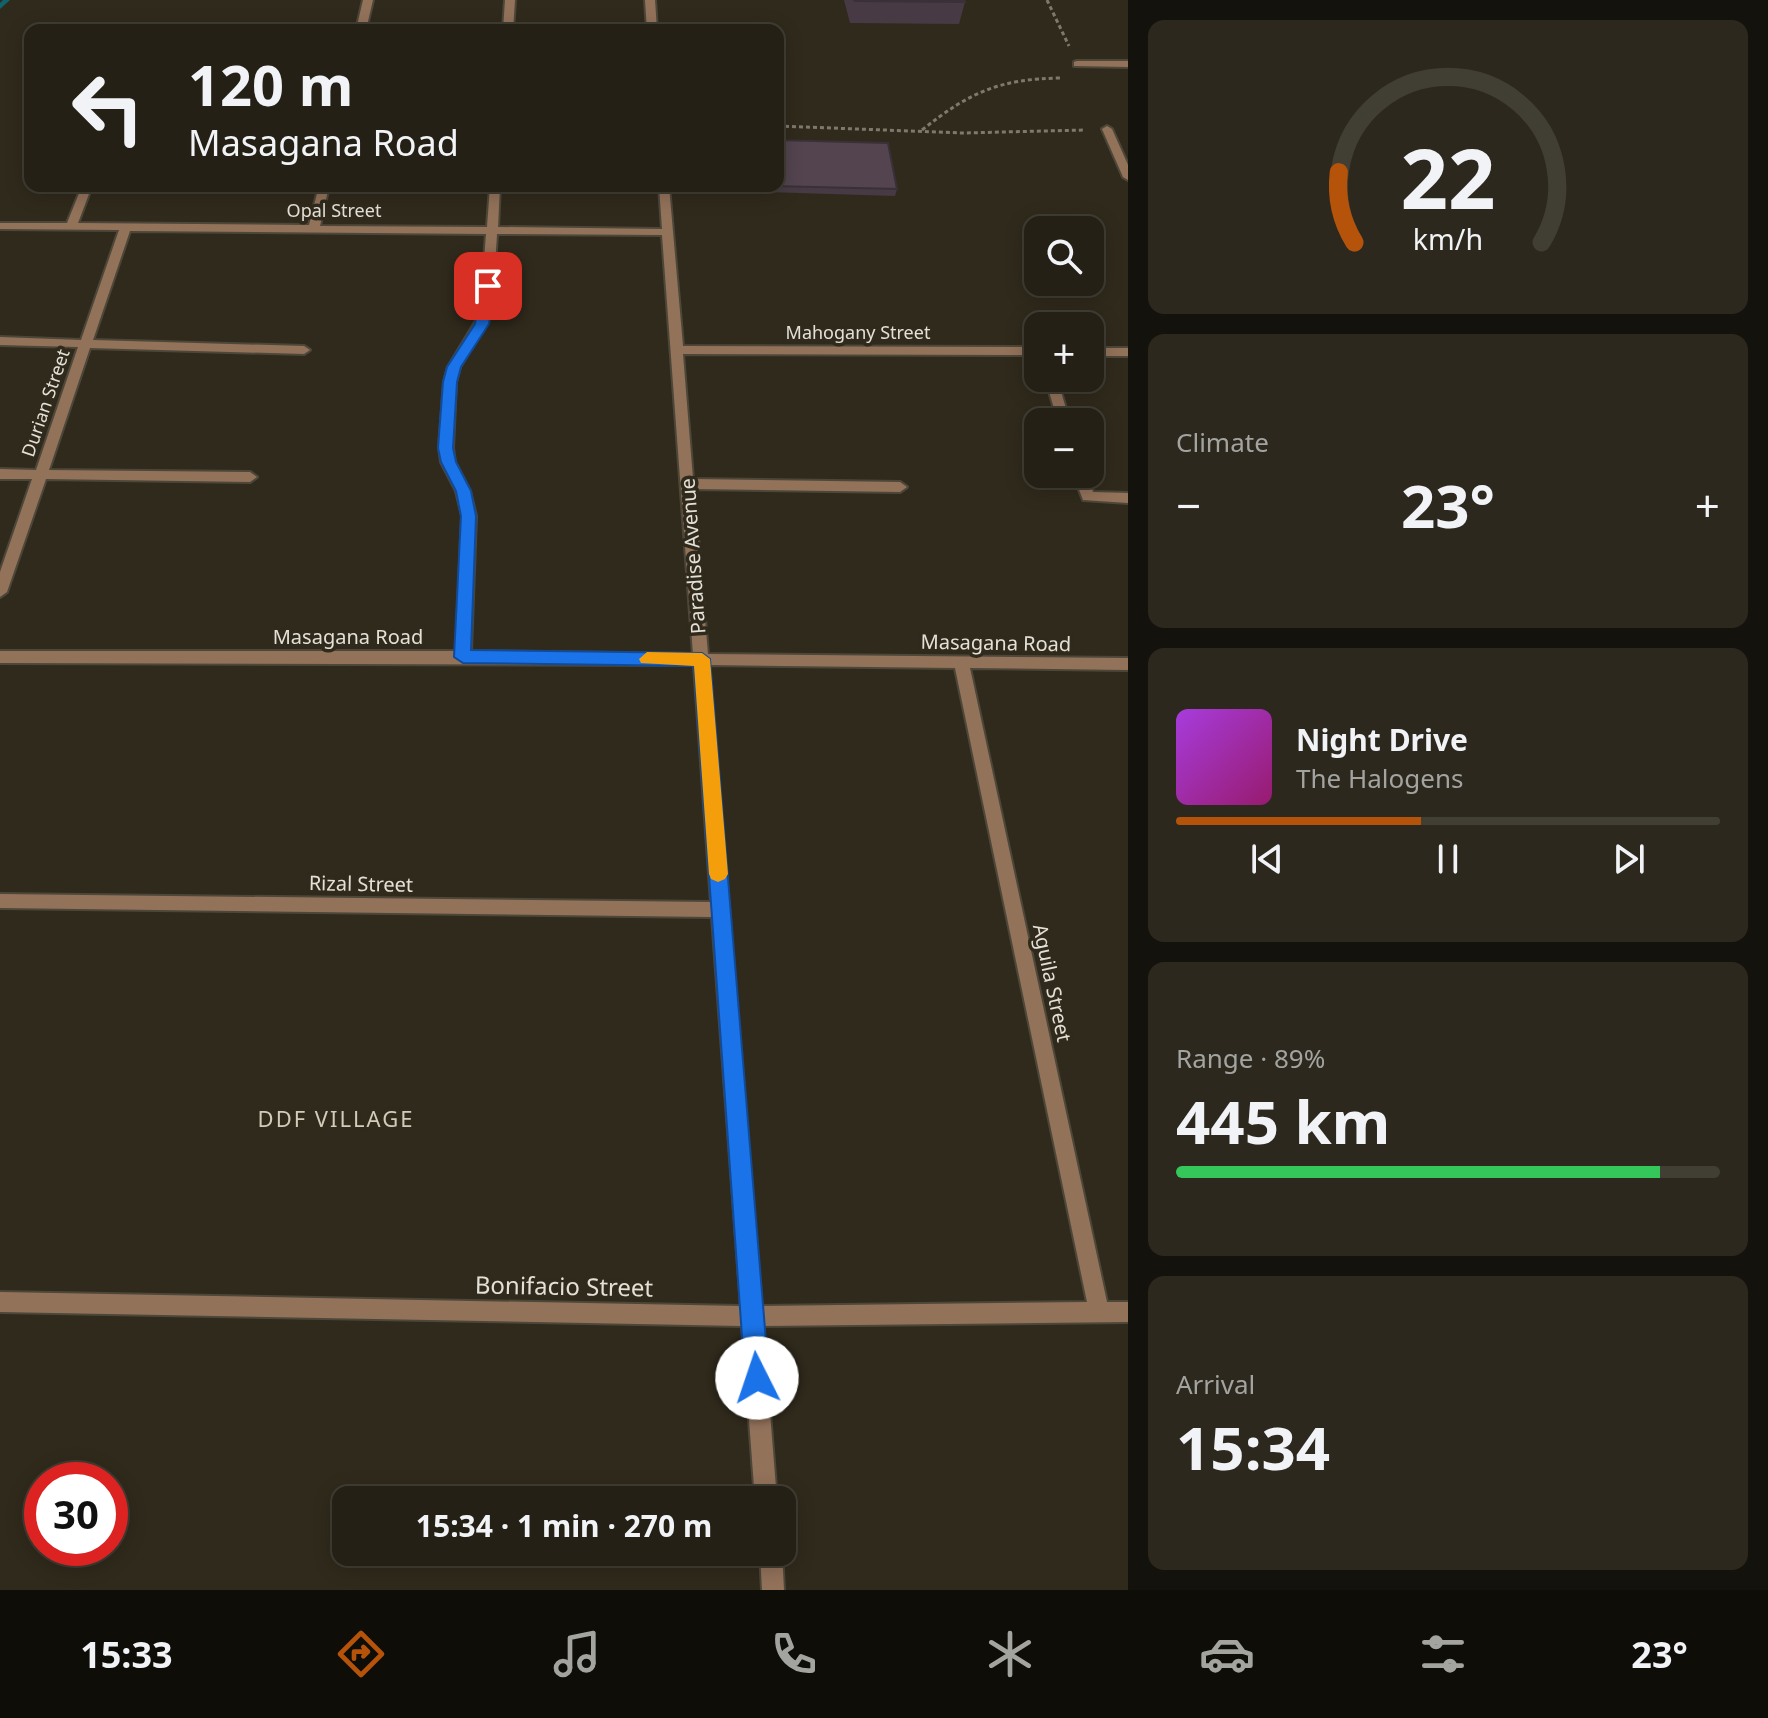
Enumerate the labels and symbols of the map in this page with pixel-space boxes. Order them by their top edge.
street label: Opal Street [287,198,382,222]
pin [454,252,522,320]
street label: Mahogany Street [786,320,931,344]
street label: Durian Street [15,345,75,460]
street label: Paradise Avenue [674,477,711,635]
street label: Masagana Road [273,623,423,650]
street label: Masagana Road [921,628,1071,657]
street label: Rizal Street [309,869,413,898]
street label: Aguila Street [1027,921,1078,1044]
district label: DDF VILLAGE [258,1103,414,1133]
street label: Bonifacio Street [475,1267,654,1304]
position arrow [715,1336,799,1420]
speed limit sign: 30 [24,1462,128,1566]

